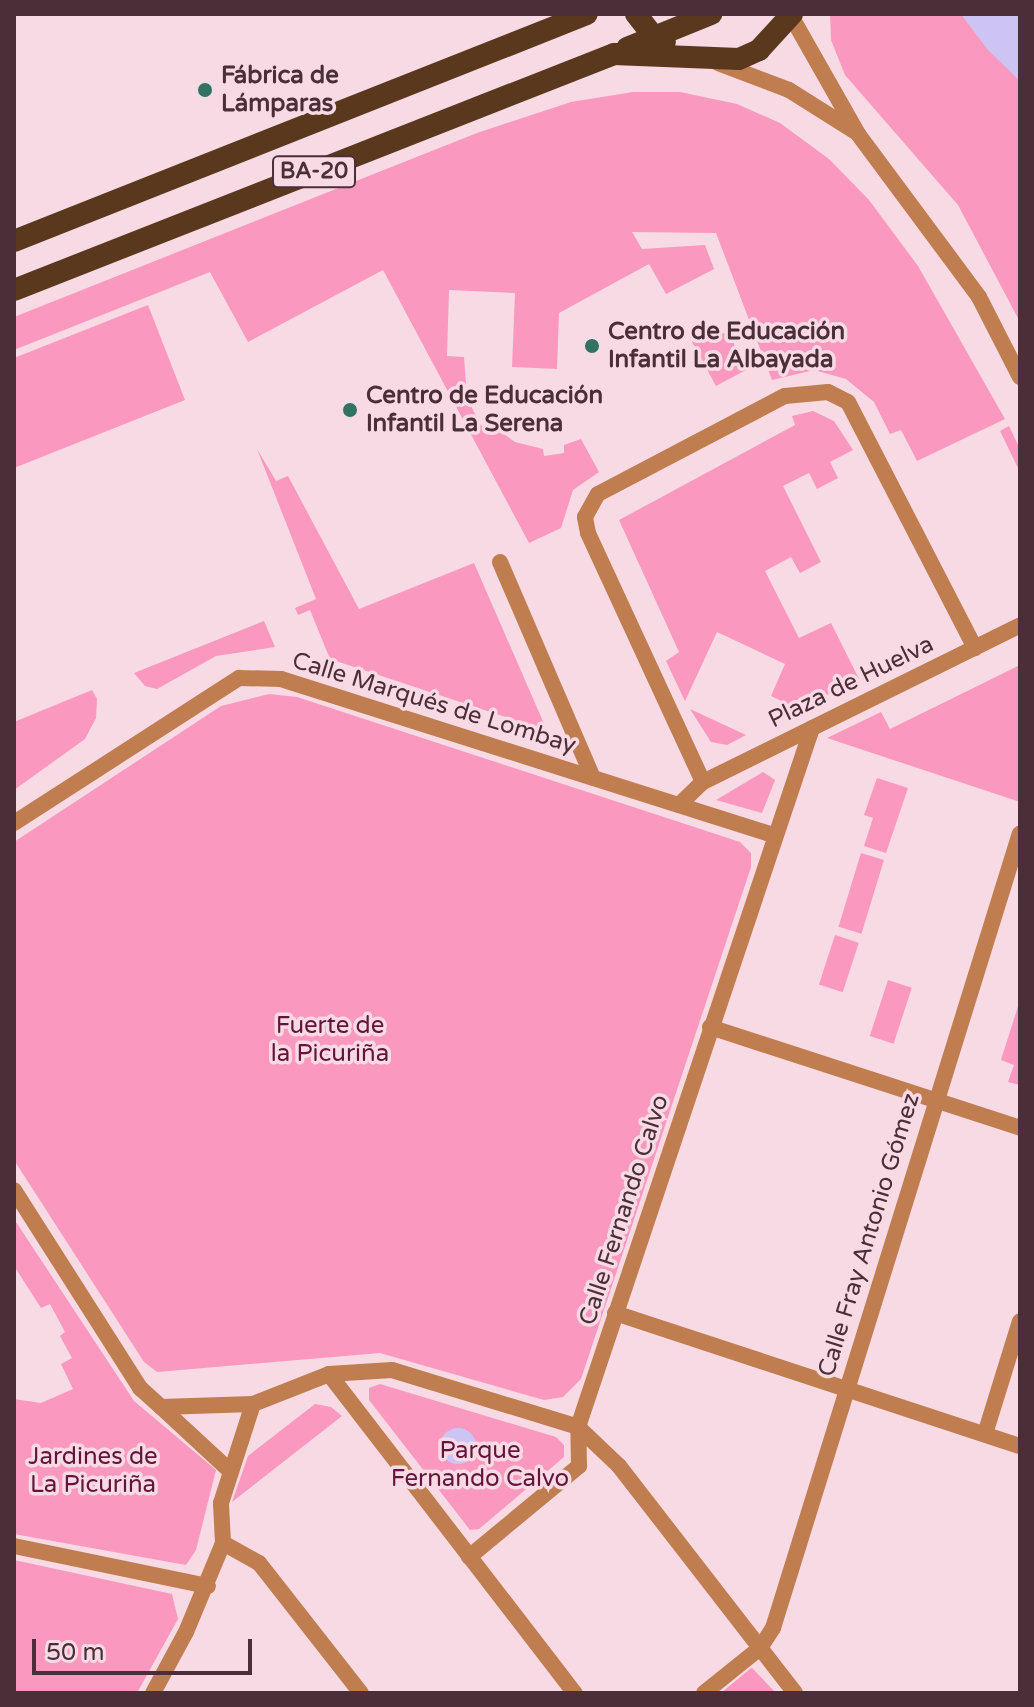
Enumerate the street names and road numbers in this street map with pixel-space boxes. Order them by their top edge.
road number: BA-20 [272,154,356,190]
street label: Plaza de Huelva [764,630,938,734]
street label: Calle Marqués de Lombay [289,646,579,760]
street label: Calle Fray Antonio Gómez [812,1090,926,1380]
street label: Calle Fernando Calvo [573,1091,675,1329]

